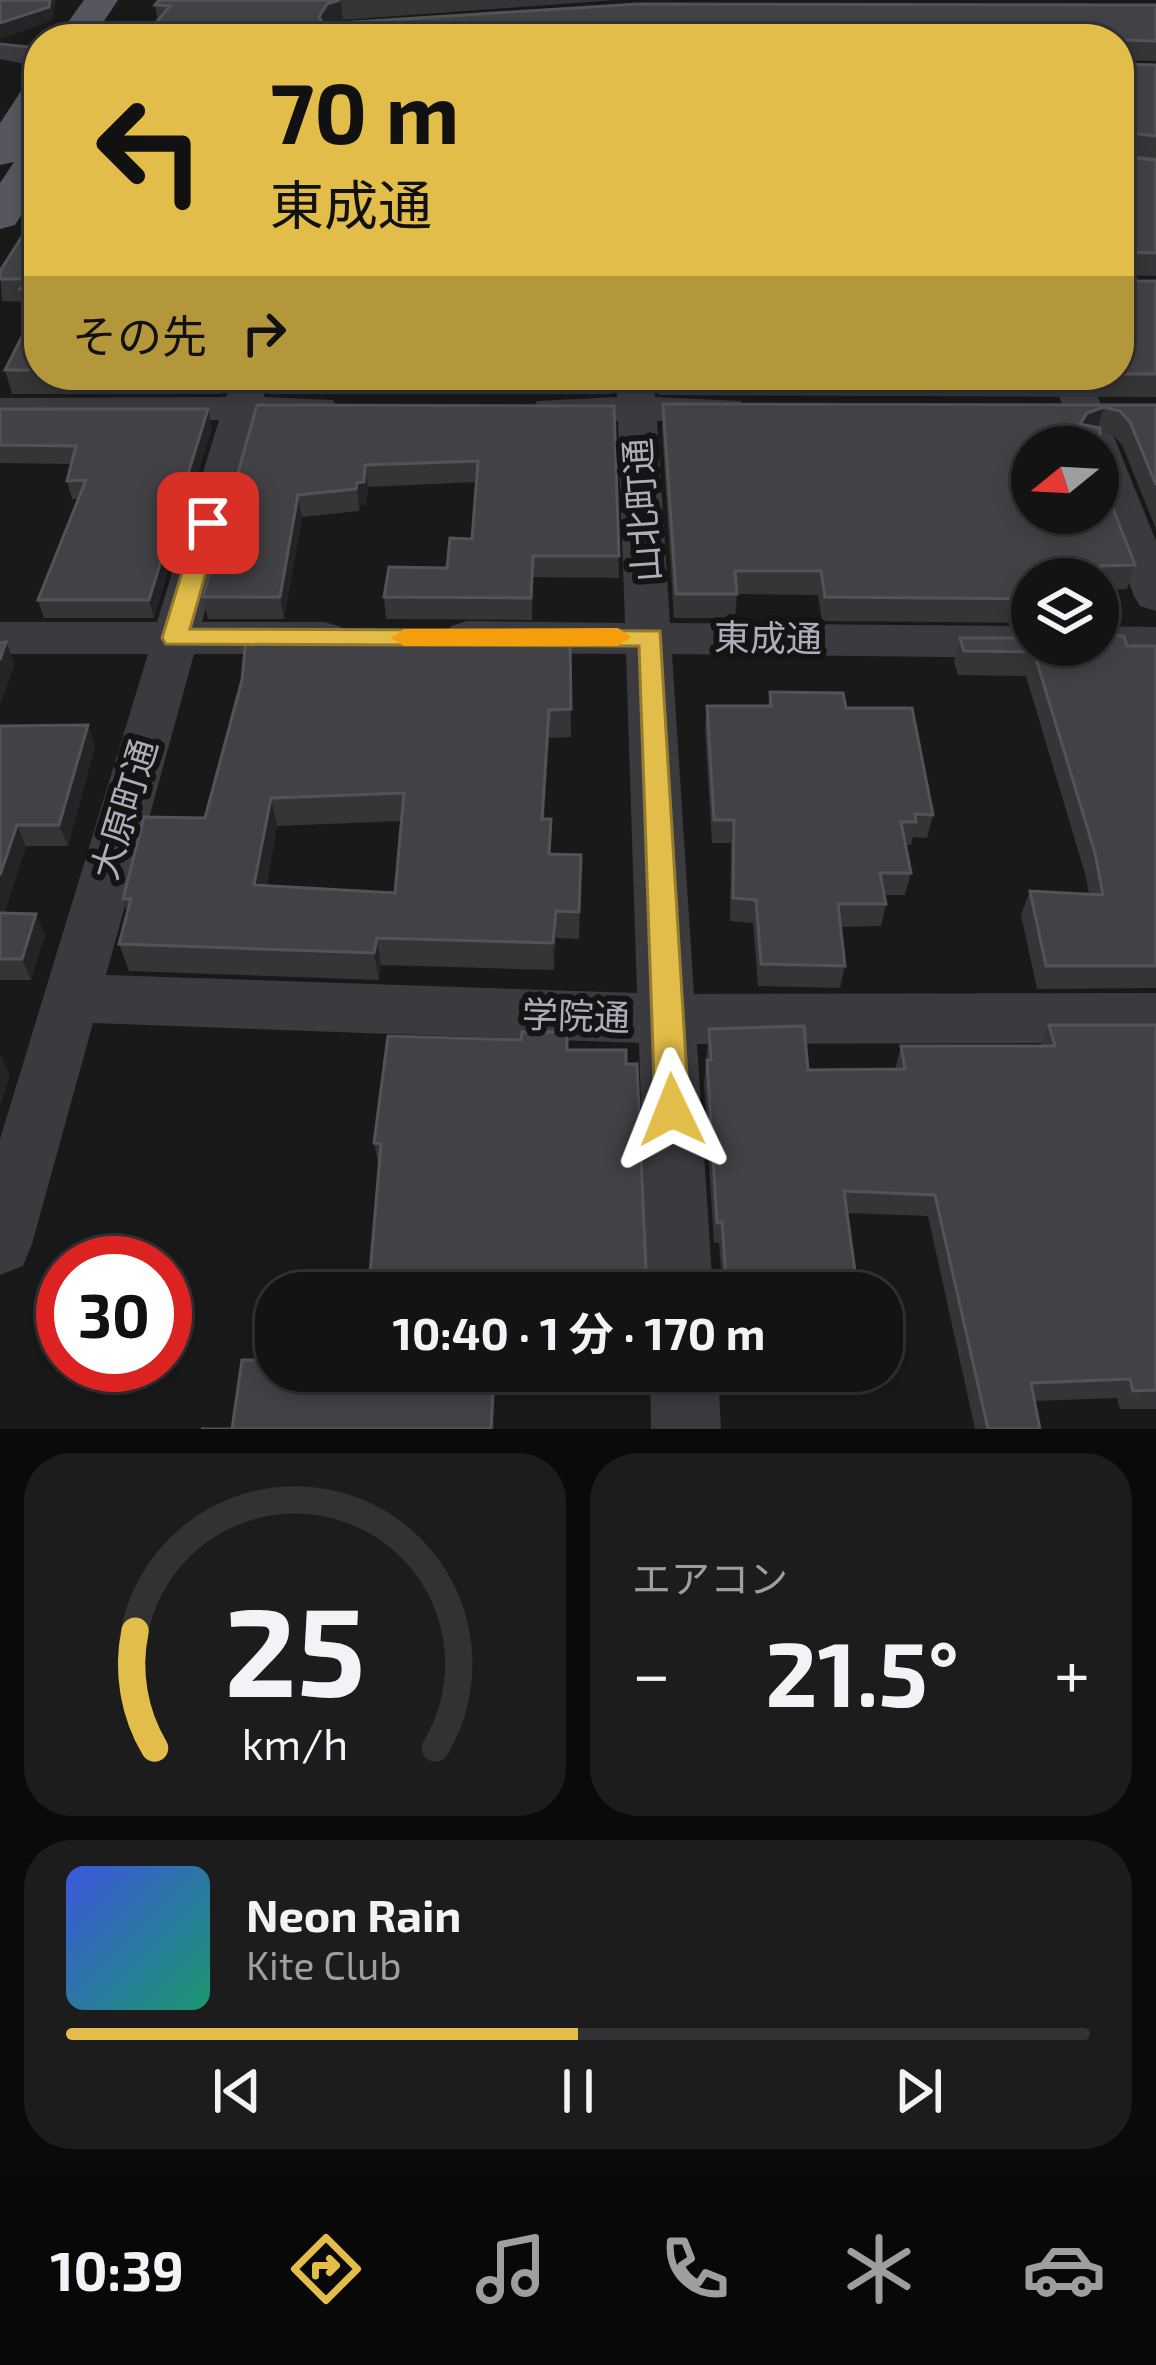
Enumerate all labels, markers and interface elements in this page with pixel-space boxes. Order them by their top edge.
text: 70 m [270,60,460,161]
icon: left [72,72,228,228]
text: 東成通 [270,171,432,236]
icon: right [231,300,297,366]
text: その先 [72,308,207,362]
north arrow [1011,426,1119,534]
map controls [1011,426,1119,666]
street label: 山北町通 [614,437,667,583]
pin [157,472,259,574]
icon: arrive [175,490,241,556]
button: layers [1011,558,1119,666]
street label: 東成通 [714,614,822,659]
street label: 大原町通 [81,733,164,884]
street label: 学院通 [521,991,631,1038]
position arrow [609,1047,735,1173]
speed limit sign: 30 [36,1236,192,1392]
text: 10:40 · 1 分 · 170 m [392,1305,766,1359]
text: エアコン [632,1554,788,1601]
text: 25 [224,1572,366,1722]
text: 21.5° [765,1617,959,1725]
text: − [632,1632,671,1711]
text: + [1054,1632,1090,1711]
text: km/h [242,1716,348,1768]
text: Neon Rain [246,1887,461,1941]
text: Kite Club [246,1941,402,1988]
icon: previous [204,2058,270,2124]
icon: pause [545,2058,611,2124]
icon: next [886,2058,952,2124]
icon: directions [284,2227,368,2311]
icon: music [469,2227,553,2311]
icon: phone [653,2227,737,2311]
icon: climate [837,2227,921,2311]
icon: car [1022,2227,1106,2311]
text: 10:39 [50,2237,184,2302]

